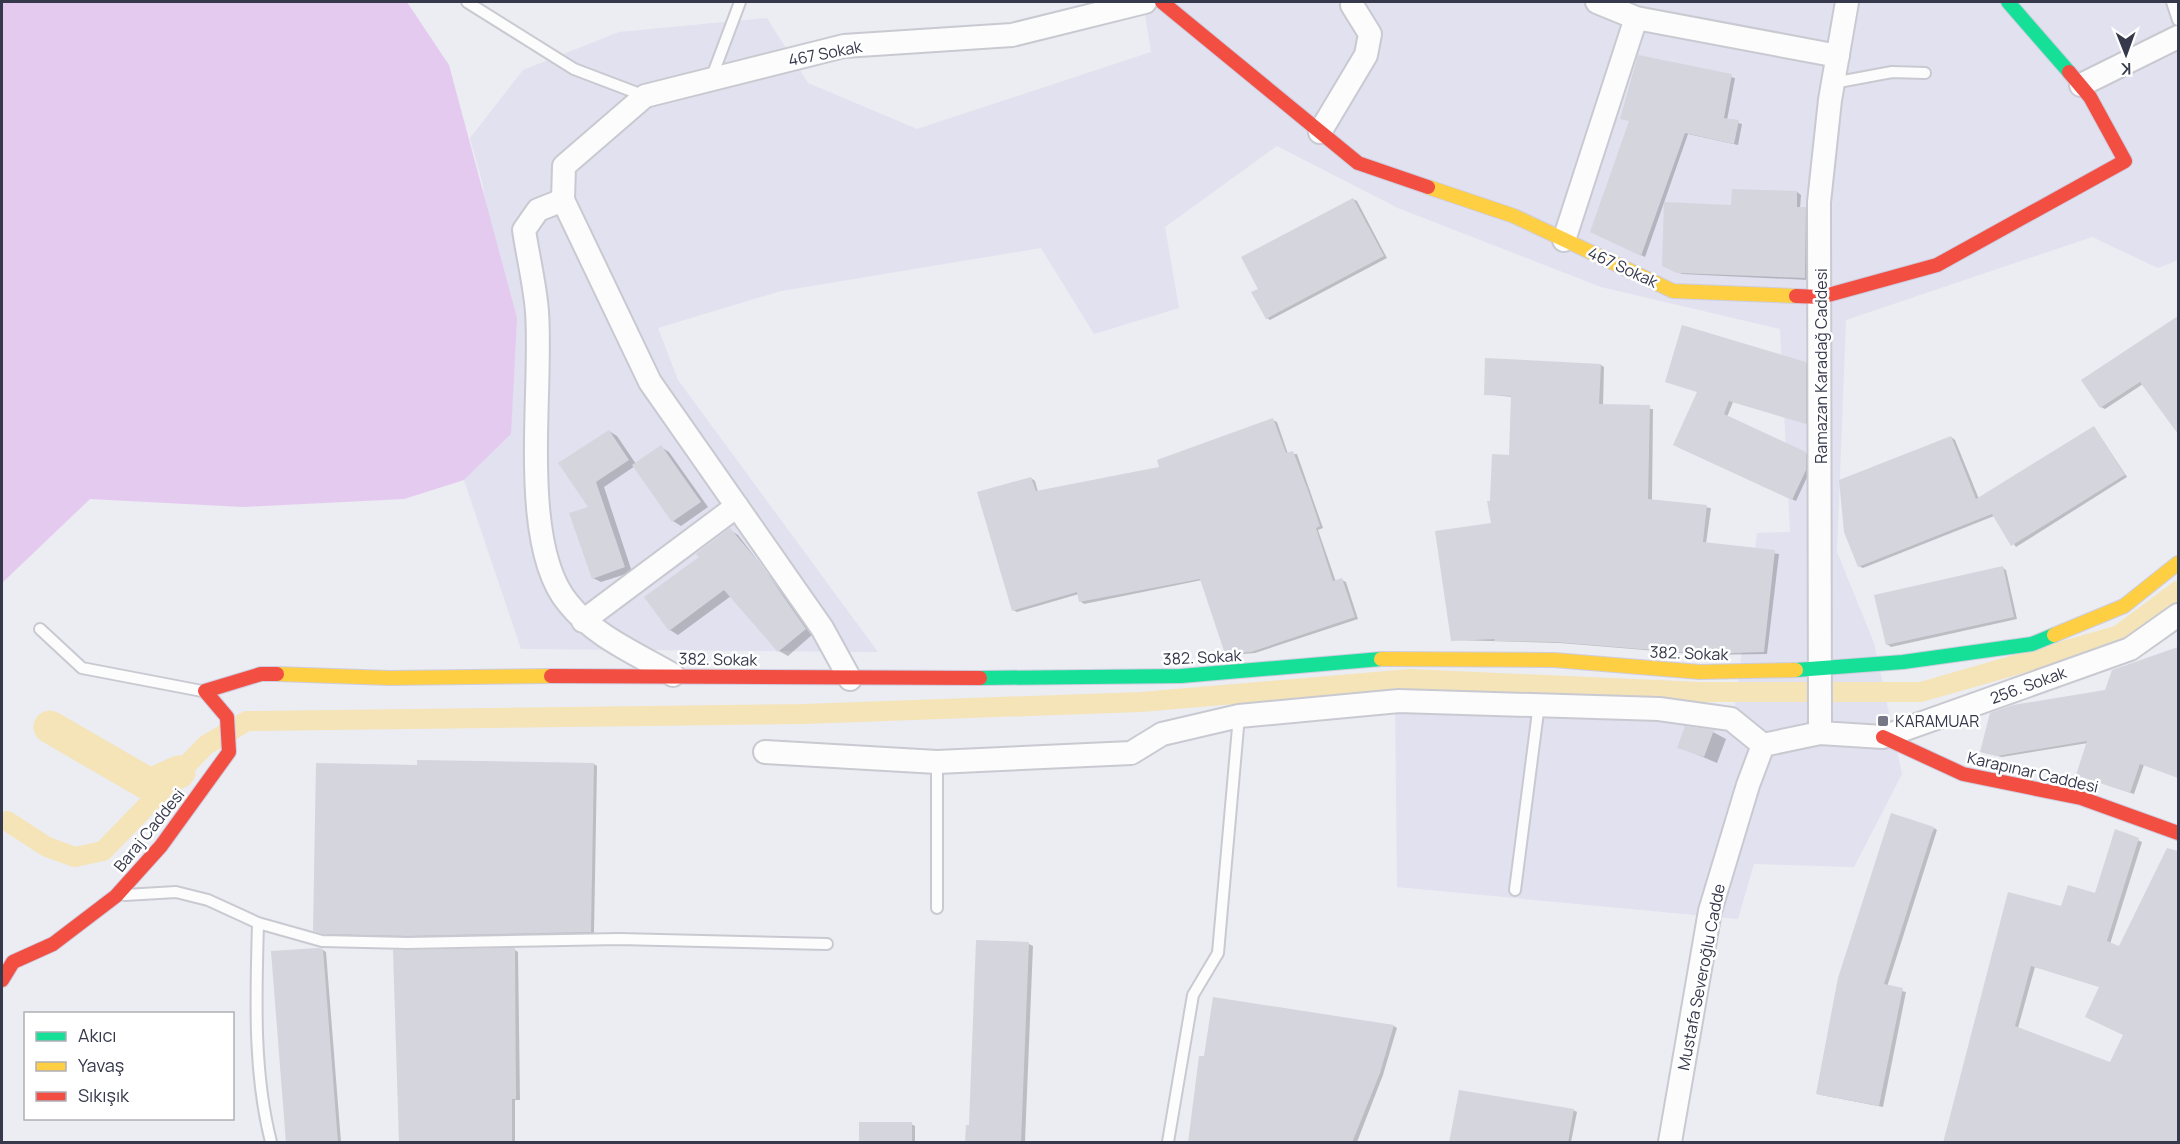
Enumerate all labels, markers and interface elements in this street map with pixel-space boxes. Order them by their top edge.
north arrow [2096,24,2156,84]
street label: 467 Sokak [786,35,865,71]
text: K [2120,58,2132,80]
street label: 467 Sokak [1585,241,1662,293]
street label: Ramazan Karadağ Caddesi [1810,268,1832,464]
street label: 382. Sokak [1649,641,1730,665]
street label: 382. Sokak [1162,644,1243,670]
street label: 382. Sokak [679,647,759,671]
street label: 256. Sokak [1987,661,2070,709]
place label: KARAMUAR [1895,710,1979,732]
marker: KARAMUAR [1876,714,1890,728]
street label: Karapınar Caddesi [1965,746,2101,798]
street label: Baraj Caddesi [109,784,189,876]
street label: Mustafa Severoğlu Cadde [1672,882,1730,1072]
legend [24,1012,234,1120]
text: Akıcı [78,1023,116,1047]
text: Yavaş [78,1053,124,1077]
text: Sıkışık [78,1083,130,1107]

